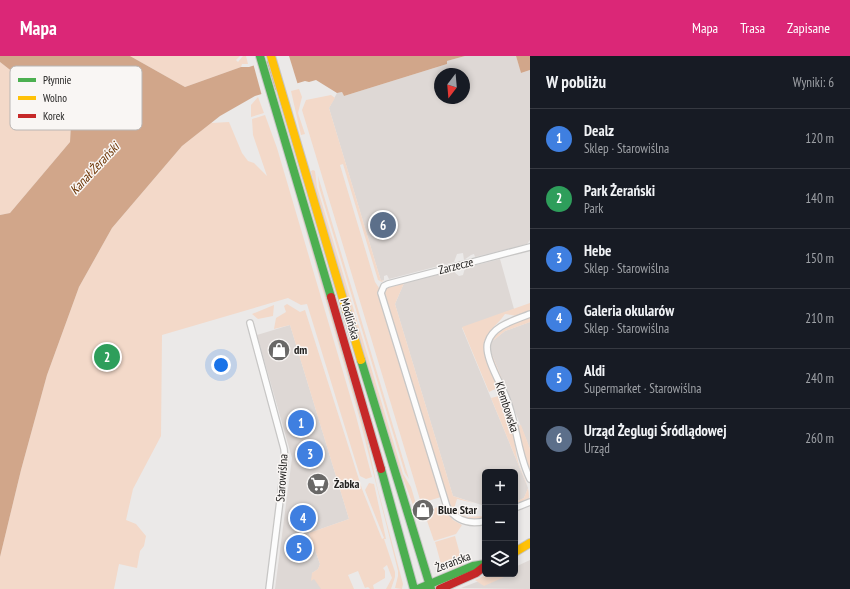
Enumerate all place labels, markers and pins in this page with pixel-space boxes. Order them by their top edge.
pin: 6 [370,210,396,240]
shop icon: dm [266,337,292,363]
pin: 2 [94,342,120,372]
place label: dm [294,342,307,357]
pin: 1 [288,408,314,438]
pin: 3 [297,439,323,469]
supermarket icon: Żabka [305,471,331,497]
place label: Żabka [334,476,359,491]
shop icon: Blue Star [410,497,436,523]
place label: Blue Star [438,502,477,517]
pin: 4 [290,503,316,533]
pin: 5 [286,533,312,563]

